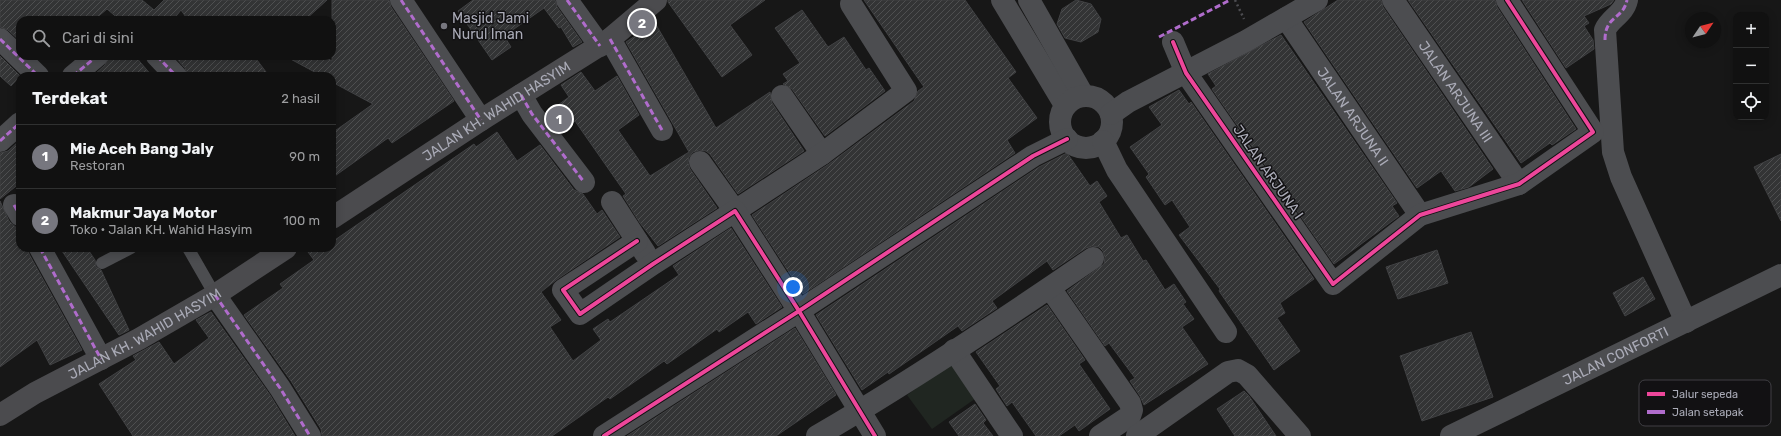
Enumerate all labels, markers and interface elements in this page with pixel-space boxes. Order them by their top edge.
pin: 2 [629,8,655,38]
place label: Masjid Jami Nurul Iman [452,10,529,43]
north arrow [1685,12,1721,48]
map controls [1733,12,1769,120]
button: + [1733,12,1769,48]
search box [16,16,336,60]
marker: Masjid Jami Nurul Iman [439,21,449,31]
icon: search [30,27,52,49]
text: Cari di sini [62,29,134,47]
street label: JALAN ARJUNA III [1415,38,1496,146]
button: − [1733,48,1769,84]
street label: JALAN KH. WAHID HASYIM [419,58,573,165]
street label: JALAN ARJUNA II [1313,64,1392,169]
button: locate [1733,84,1769,120]
text: Terdekat [32,88,107,108]
text: 2 hasil [281,91,320,106]
pin: 1 [546,104,572,134]
street label: JALAN ARJUNA I [1229,122,1307,222]
text: Mie Aceh Bang Jaly [70,140,214,158]
text: 1 [42,149,48,164]
text: 90 m [289,149,320,164]
text: Restoran [70,158,125,173]
text: Makmur Jaya Motor [70,204,217,222]
text: 2 [41,213,49,228]
text: 100 m [283,213,320,228]
text: Toko · Jalan KH. Wahid Hasyim [70,222,252,237]
your location [783,277,803,297]
street label: JALAN KH. WAHID HASYIM [65,285,225,383]
street label: JALAN CONFORTI [1560,323,1671,389]
legend [1639,380,1771,426]
text: Jalur sepeda [1672,388,1738,401]
text: Jalan setapak [1672,406,1744,419]

